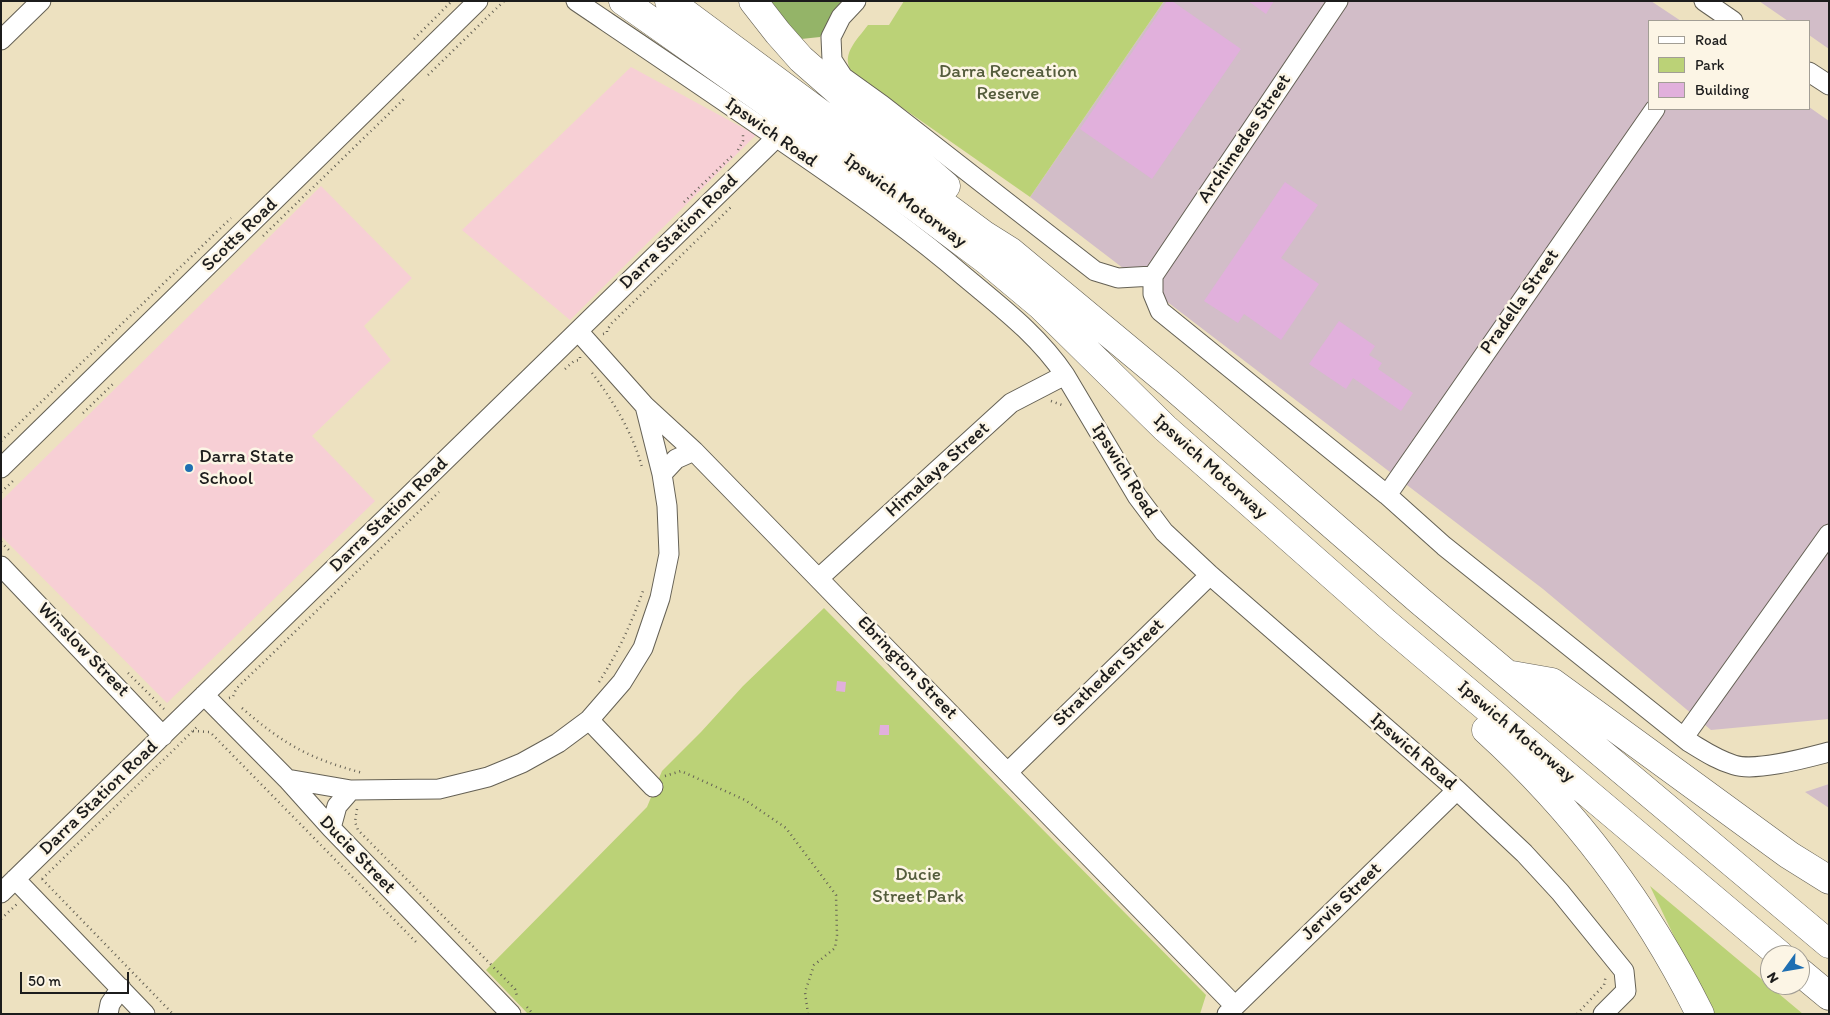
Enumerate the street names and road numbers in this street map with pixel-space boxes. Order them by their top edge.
street label: Archimedes Street [1193,70,1297,208]
street label: Ipswich Road [721,93,821,173]
street label: Ipswich Motorway [839,149,971,253]
street label: Darra Station Road [615,170,743,294]
street label: Scotts Road [197,193,283,277]
street label: Pradella Street [1476,245,1564,359]
street label: Ipswich Motorway [1148,410,1272,524]
street label: Himalaya Street [881,417,995,523]
street label: Ipswich Road [1086,419,1162,523]
street label: Darra Station Road [325,453,453,577]
street label: Winslow Street [32,598,134,702]
street label: Ebrington Street [852,612,962,724]
street label: Stratheden Street [1049,614,1169,732]
street label: Ipswich Motorway [1453,676,1579,788]
street label: Ipswich Road [1365,708,1461,796]
street label: Darra Station Road [35,736,163,860]
street label: Ducie Street [314,811,400,899]
street label: Jervis Street [1297,858,1387,946]

